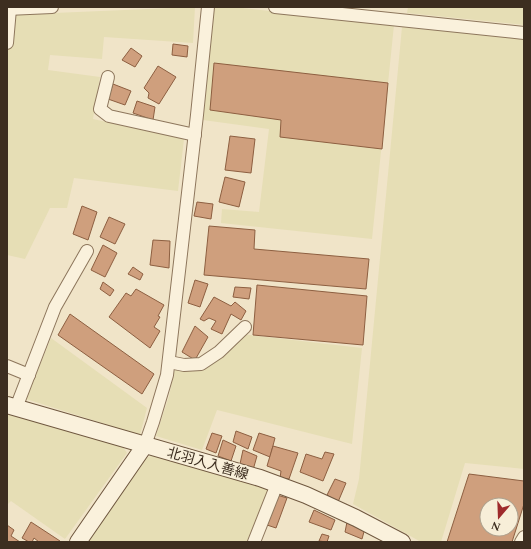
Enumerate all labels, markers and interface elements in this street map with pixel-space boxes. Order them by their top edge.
street label: 北羽入入善線 [165,442,251,485]
north arrow [479,497,519,537]
text: N [489,516,503,535]

